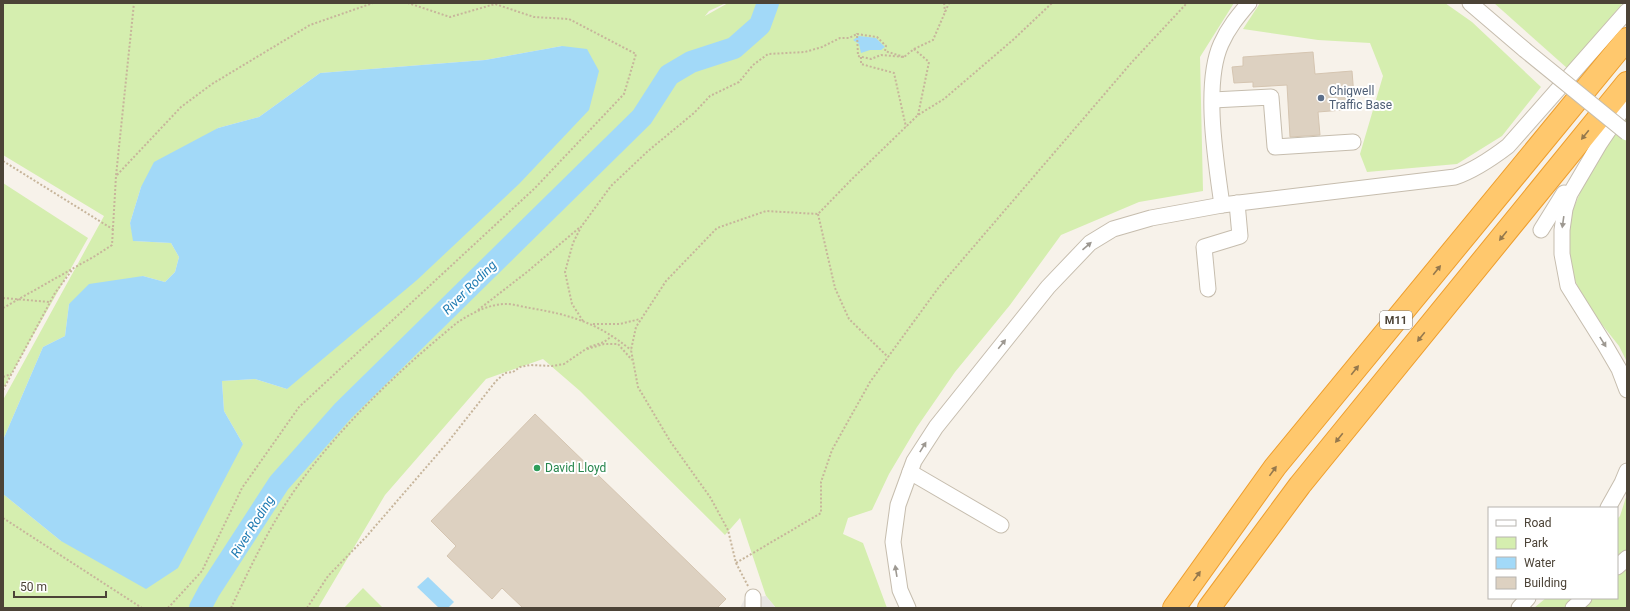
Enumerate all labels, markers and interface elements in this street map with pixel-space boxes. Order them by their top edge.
place label: Chigwell Traffic Base [1329,84,1392,112]
marker: Chigwell Traffic Base [1316,93,1326,103]
one-way arrow [1580,130,1589,141]
one-way arrow [1560,216,1566,229]
one-way arrow [1498,231,1507,242]
one-way arrow [1083,242,1092,251]
water label: River Roding [439,257,499,317]
one-way arrow [1433,264,1442,275]
road number: M11 [1380,311,1412,329]
one-way arrow [1416,332,1425,343]
one-way arrow [1599,337,1607,347]
one-way arrow [998,338,1007,349]
one-way arrow [1350,365,1359,376]
one-way arrow [1334,433,1343,443]
one-way arrow [920,441,927,453]
place label: David Lloyd [545,461,606,475]
marker: David Lloyd [532,463,542,473]
one-way arrow [1268,466,1276,476]
water label: River Roding [227,493,277,560]
legend [1488,507,1618,599]
text: Road [1524,516,1552,530]
text: Park [1524,536,1549,550]
text: Water [1524,556,1555,570]
one-way arrow [893,565,899,577]
one-way arrow [1193,571,1201,582]
scale bar [14,573,106,599]
text: Building [1524,576,1567,590]
text: 50 m [20,580,47,594]

